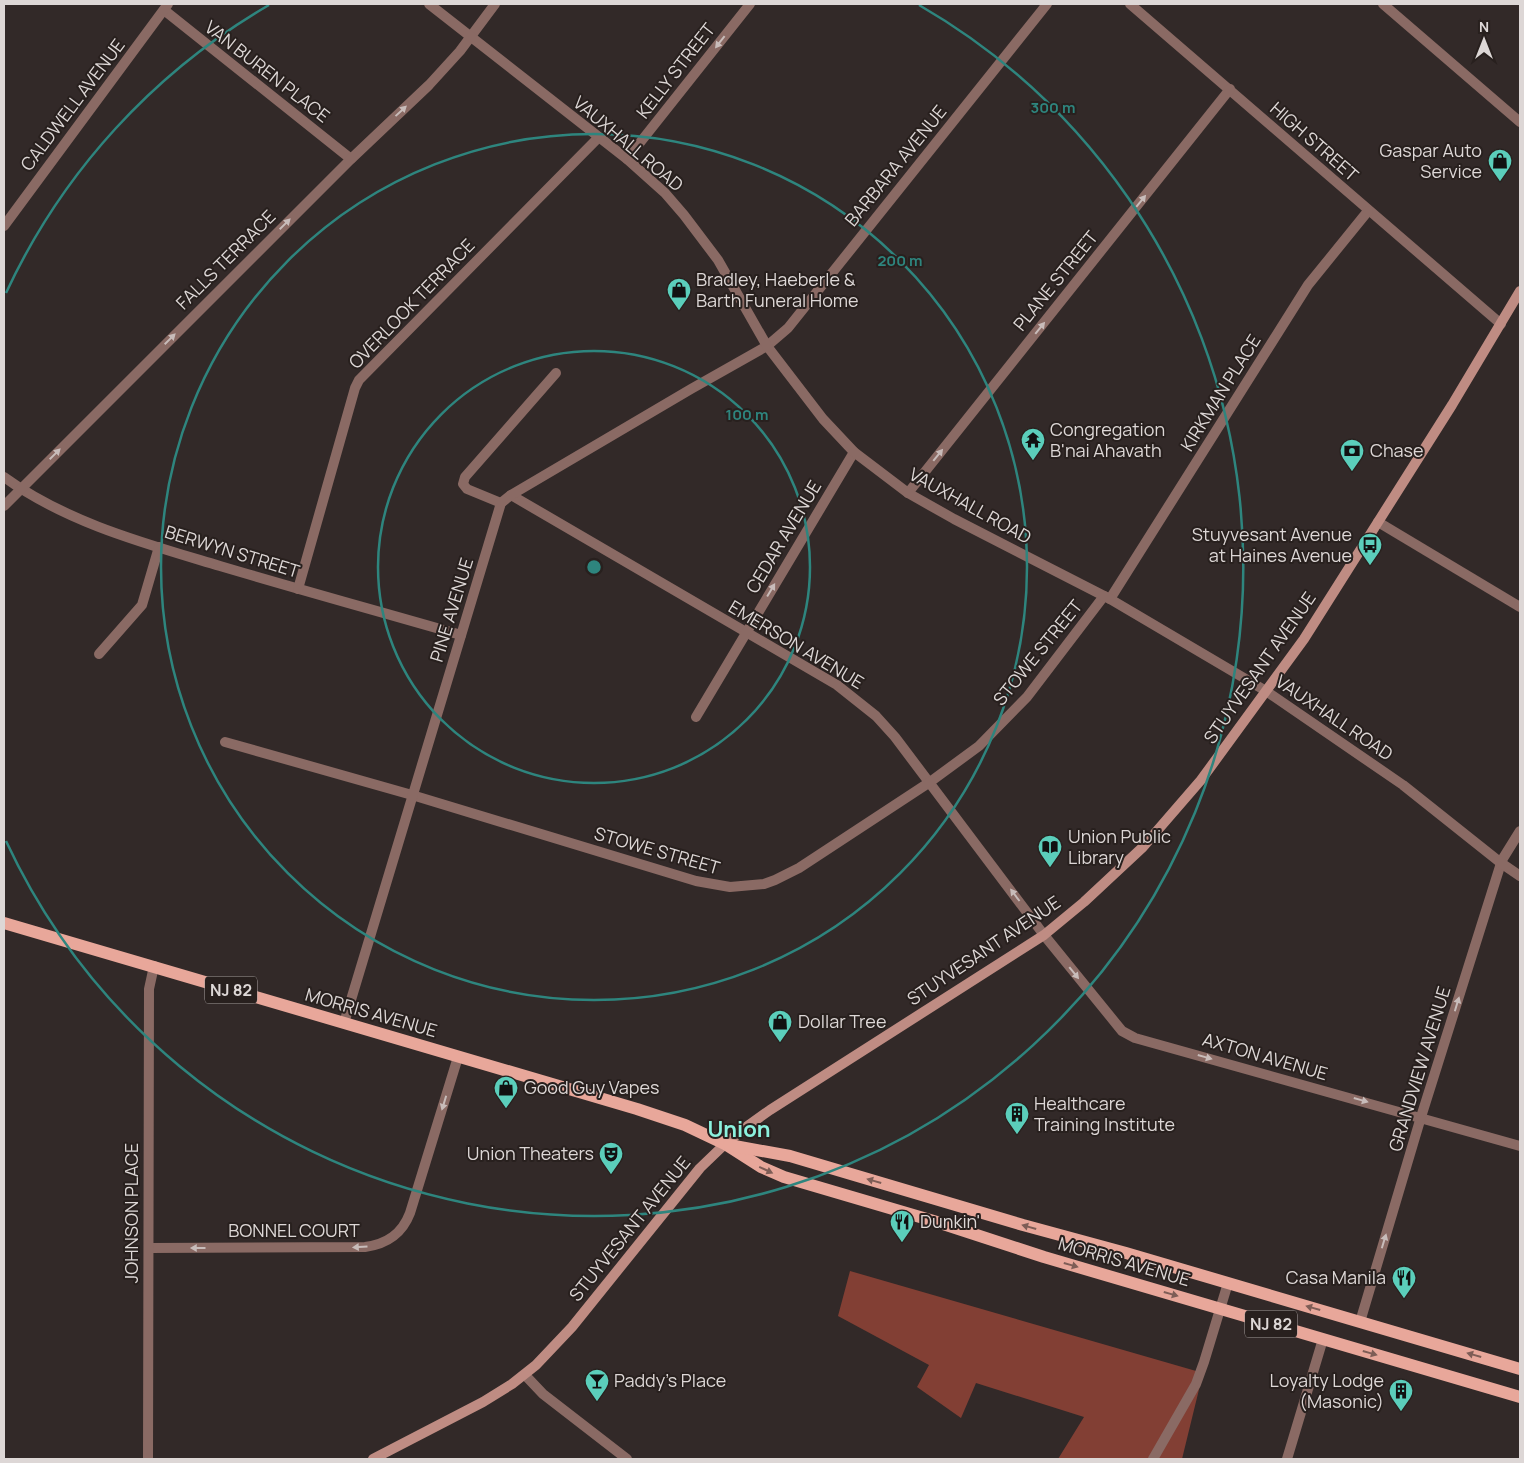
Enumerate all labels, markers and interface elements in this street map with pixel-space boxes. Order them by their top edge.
street label: VAN BUREN PLACE [200,15,335,128]
north arrow [1459,15,1509,65]
text: N [1479,17,1489,36]
street label: KELLY STREET [630,18,720,123]
street label: CALDWELL AVENUE [15,34,130,175]
one-way arrow [714,35,725,48]
street label: VAUXHALL ROAD [569,90,689,196]
street label: HIGH STREET [1265,96,1364,186]
text: 300 m [1031,97,1075,118]
street label: BARBARA AVENUE [839,100,951,231]
one-way arrow [395,105,407,117]
place label: Gaspar Auto Service [1380,138,1482,183]
shop icon: Gaspar Auto Service [1487,148,1513,182]
one-way arrow [1135,195,1146,208]
street label: FALLS TERRACE [170,204,280,314]
one-way arrow [279,219,291,231]
street label: PLANE STREET [1007,225,1103,335]
street label: OVERLOOK TERRACE [343,233,480,373]
text: 200 m [877,250,923,271]
place label: Bradley, Haeberle & Barth Funeral Home [696,267,859,312]
shop icon: Bradley, Haeberle & Barth Funeral Home [666,277,692,311]
one-way arrow [1034,322,1045,335]
street label: KIRKMAN PLACE [1175,329,1266,455]
one-way arrow [164,334,176,346]
text: 100 m [726,404,768,425]
place label: Congregation B'nai Ahavath [1050,417,1165,462]
temple icon: Congregation B'nai Ahavath [1020,427,1046,461]
bank icon: Chase [1339,438,1365,472]
place label: Chase [1370,438,1424,462]
one-way arrow [49,449,61,461]
one-way arrow [933,449,944,462]
street label: VAUXHALL ROAD [905,462,1036,549]
street label: CEDAR AVENUE [740,476,826,597]
street label: BERWYN STREET [162,519,303,583]
place label: Stuyvesant Avenue at Haines Avenue [1192,522,1352,567]
bus stop icon: Stuyvesant Avenue at Haines Avenue [1357,532,1383,566]
street label: PINE AVENUE [424,555,478,665]
centre of rings [585,558,603,576]
one-way arrow [766,584,775,597]
street label: STUYVESANT AVENUE [1198,587,1321,748]
street label: EMERSON AVENUE [725,594,868,694]
street label: STOWE STREET [987,594,1087,710]
street label: VAUXHALL ROAD [1271,669,1398,765]
street label: STOWE STREET [592,821,723,879]
place label: Union Public Library [1068,824,1171,869]
library icon: Union Public Library [1037,834,1063,868]
one-way arrow [1010,888,1020,902]
street label: STUYVESANT AVENUE [902,890,1065,1011]
one-way arrow [1069,966,1080,979]
road number: NJ 82 [205,976,257,1004]
street label: MORRIS AVENUE [302,982,440,1042]
street label: GRANDVIEW AVENUE [1382,983,1456,1154]
one-way arrow [1453,996,1461,1011]
shop icon: Dollar Tree [767,1009,793,1043]
place label: Dollar Tree [798,1009,886,1033]
street label: AXTON AVENUE [1200,1027,1331,1085]
one-way arrow [1197,1053,1212,1061]
shop icon: Good Guy Vapes [493,1075,519,1109]
place label: Good Guy Vapes [524,1075,659,1099]
place label: Healthcare Training Institute [1034,1091,1175,1136]
one-way arrow [440,1096,447,1111]
one-way arrow [1354,1097,1369,1105]
building icon: Healthcare Training Institute [1004,1101,1030,1135]
district label: Union [707,1114,771,1144]
place label: Union Theaters [467,1141,594,1165]
theatre icon: Union Theaters [598,1141,624,1175]
street label: JOHNSON PLACE [119,1143,143,1283]
street label: STUYVESANT AVENUE [563,1151,695,1306]
one-way arrow [759,1166,773,1174]
one-way arrow [866,1176,881,1184]
restaurant icon: Dunkin' [889,1209,915,1243]
place label: Dunkin' [920,1209,980,1233]
street label: BONNEL COURT [228,1218,360,1242]
one-way arrow [1022,1223,1037,1231]
street label: MORRIS AVENUE [1055,1231,1193,1291]
one-way arrow [1380,1234,1388,1249]
one-way arrow [190,1244,206,1252]
one-way arrow [352,1244,368,1252]
one-way arrow [1064,1262,1079,1270]
place label: Casa Manila [1286,1265,1386,1289]
restaurant icon: Casa Manila [1391,1265,1417,1299]
one-way arrow [1164,1291,1179,1299]
one-way arrow [1305,1303,1320,1311]
road number: NJ 82 [1245,1310,1297,1338]
one-way arrow [1362,1349,1377,1357]
one-way arrow [1466,1350,1481,1358]
bar icon: Paddy's Place [584,1368,610,1402]
place label: Paddy's Place [614,1368,726,1392]
place label: Loyalty Lodge (Masonic) [1269,1368,1384,1413]
building icon: Loyalty Lodge (Masonic) [1388,1378,1414,1412]

